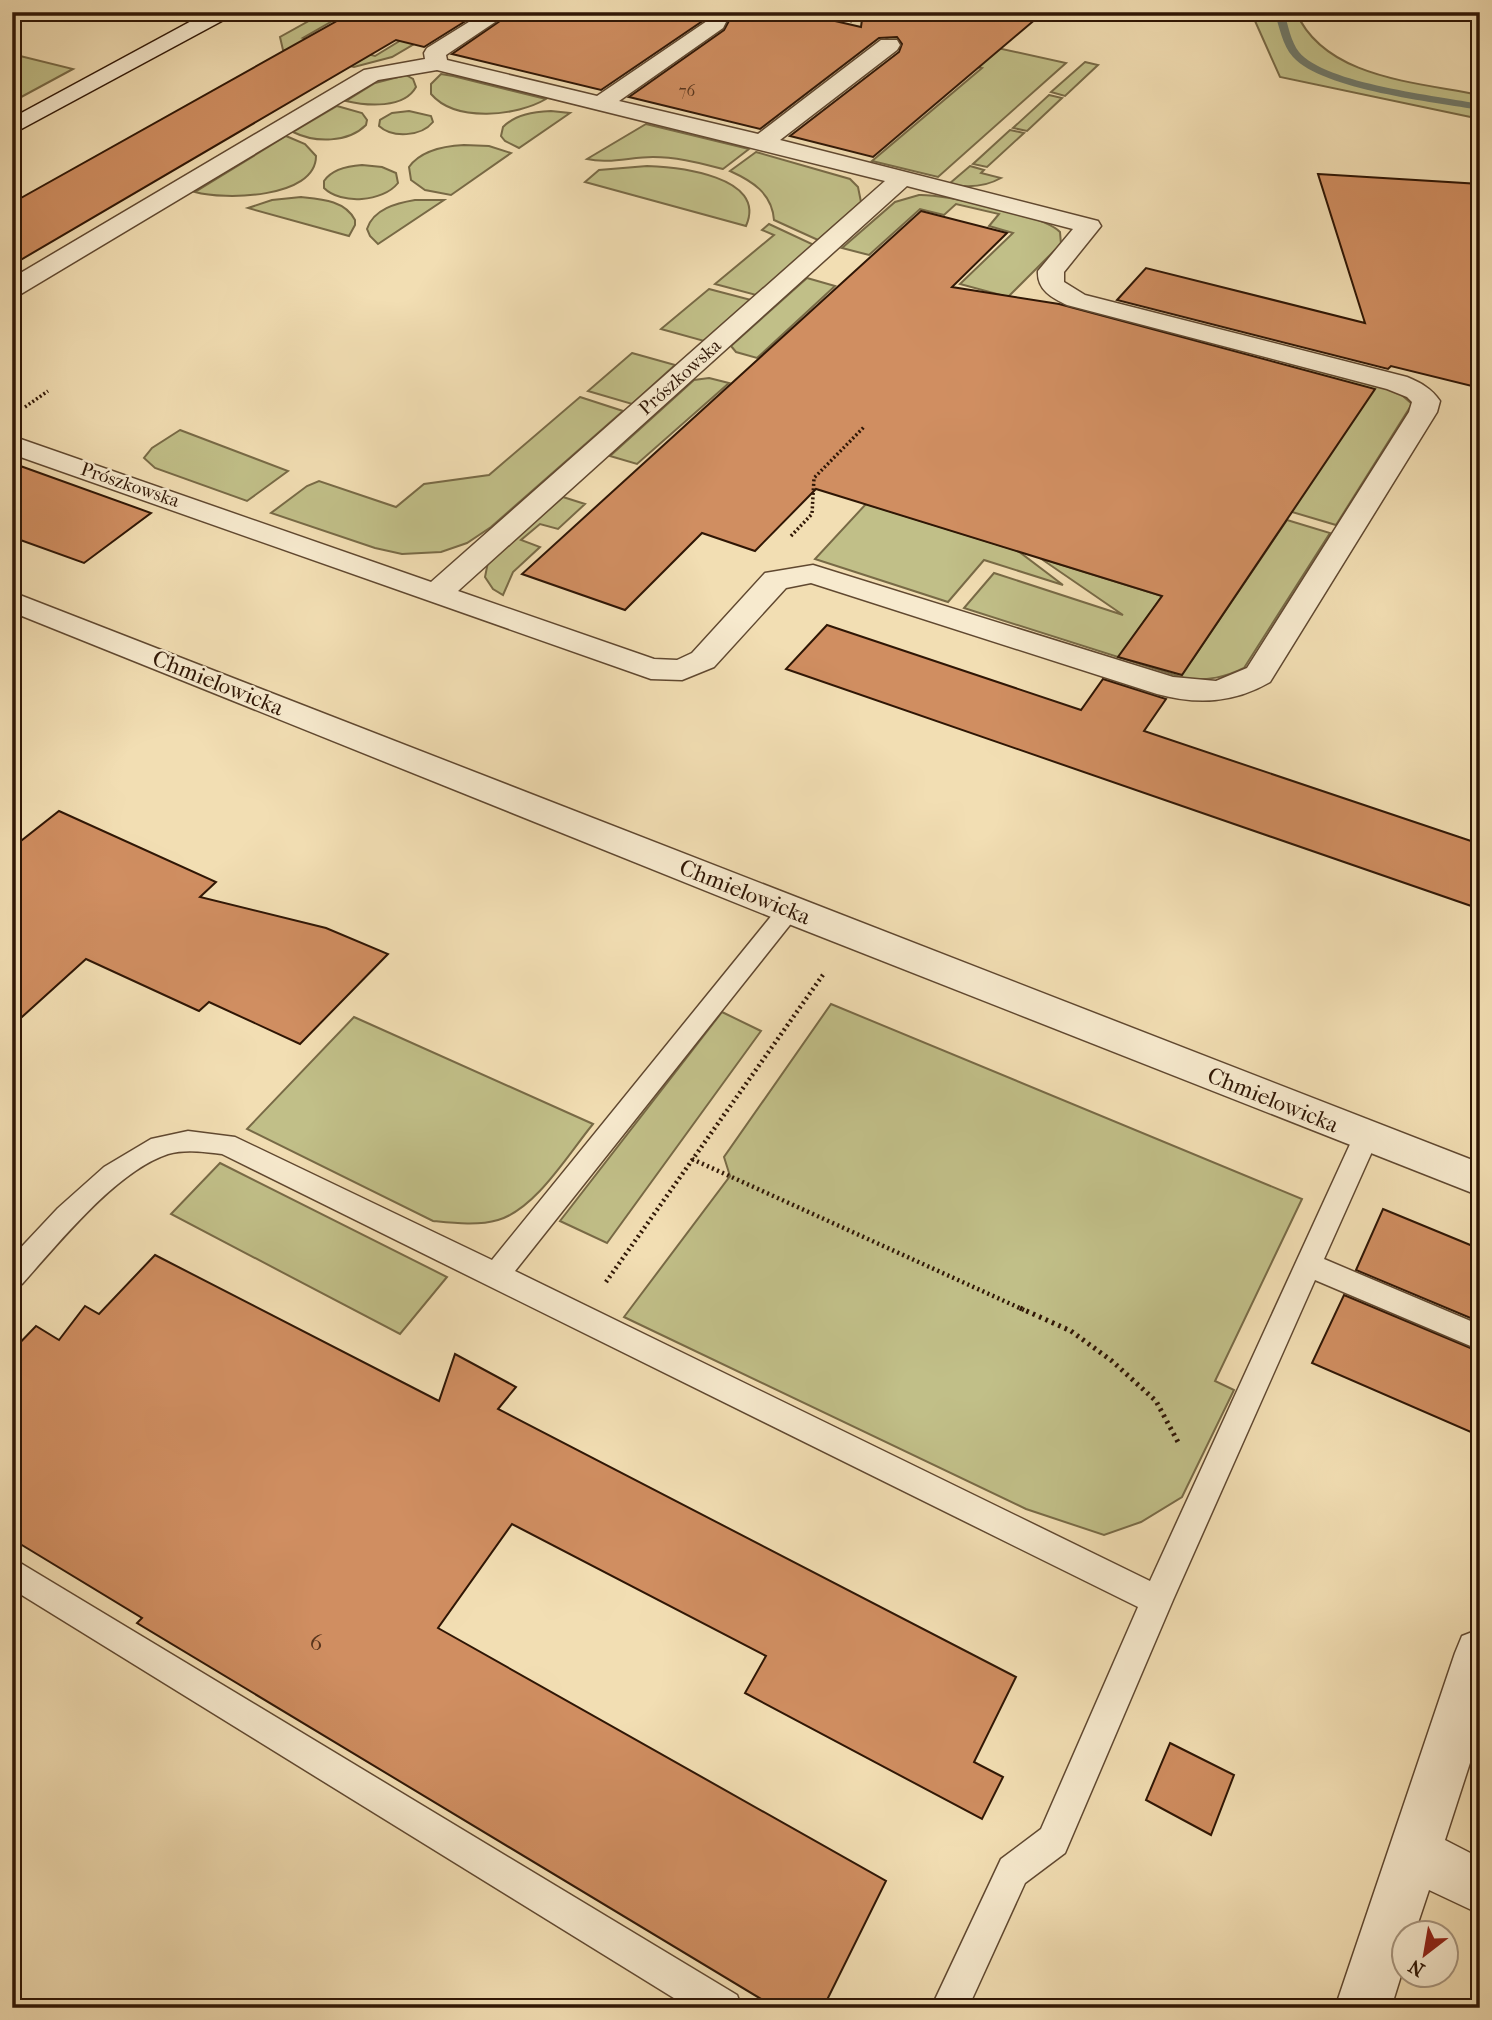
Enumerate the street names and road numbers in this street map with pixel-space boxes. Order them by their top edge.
street label: Prószkowska [634,334,726,420]
street label: Prószkowska [78,458,182,512]
street label: Chmielowicka [148,644,288,722]
street label: Chmielowicka [675,853,815,931]
street label: Chmielowicka [1203,1061,1343,1139]

